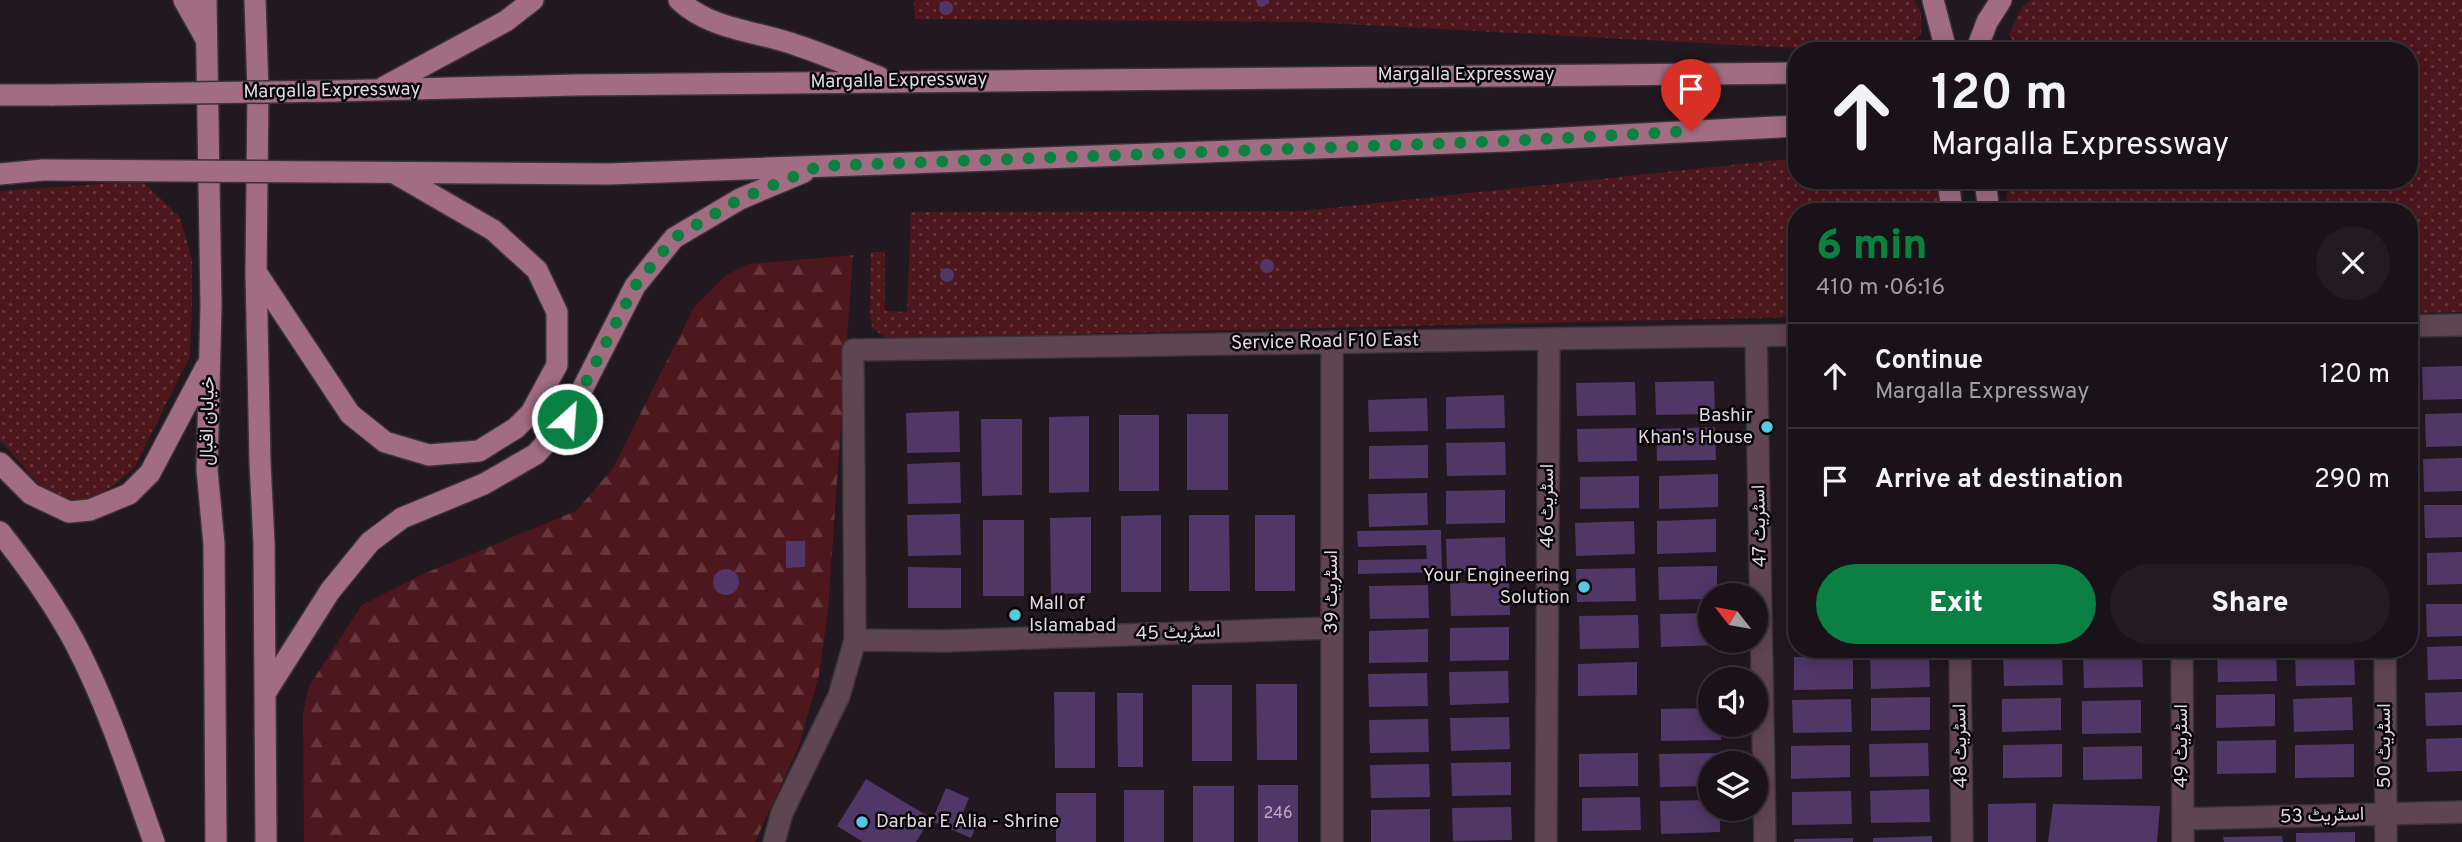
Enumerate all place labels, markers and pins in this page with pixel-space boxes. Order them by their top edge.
pin [1661,59,1721,131]
place label: Bashir Khan's House [1638,404,1754,450]
marker: Bashir Khan's House [1759,419,1775,435]
place label: Your Engineering Solution [1423,564,1570,610]
marker: Your Engineering Solution [1576,579,1592,595]
place label: Mall of Islamabad [1029,592,1116,638]
marker: Mall of Islamabad [1007,607,1023,623]
place label: Darbar E Alia - Shrine [876,810,1059,834]
marker: Darbar E Alia - Shrine [854,814,870,830]

